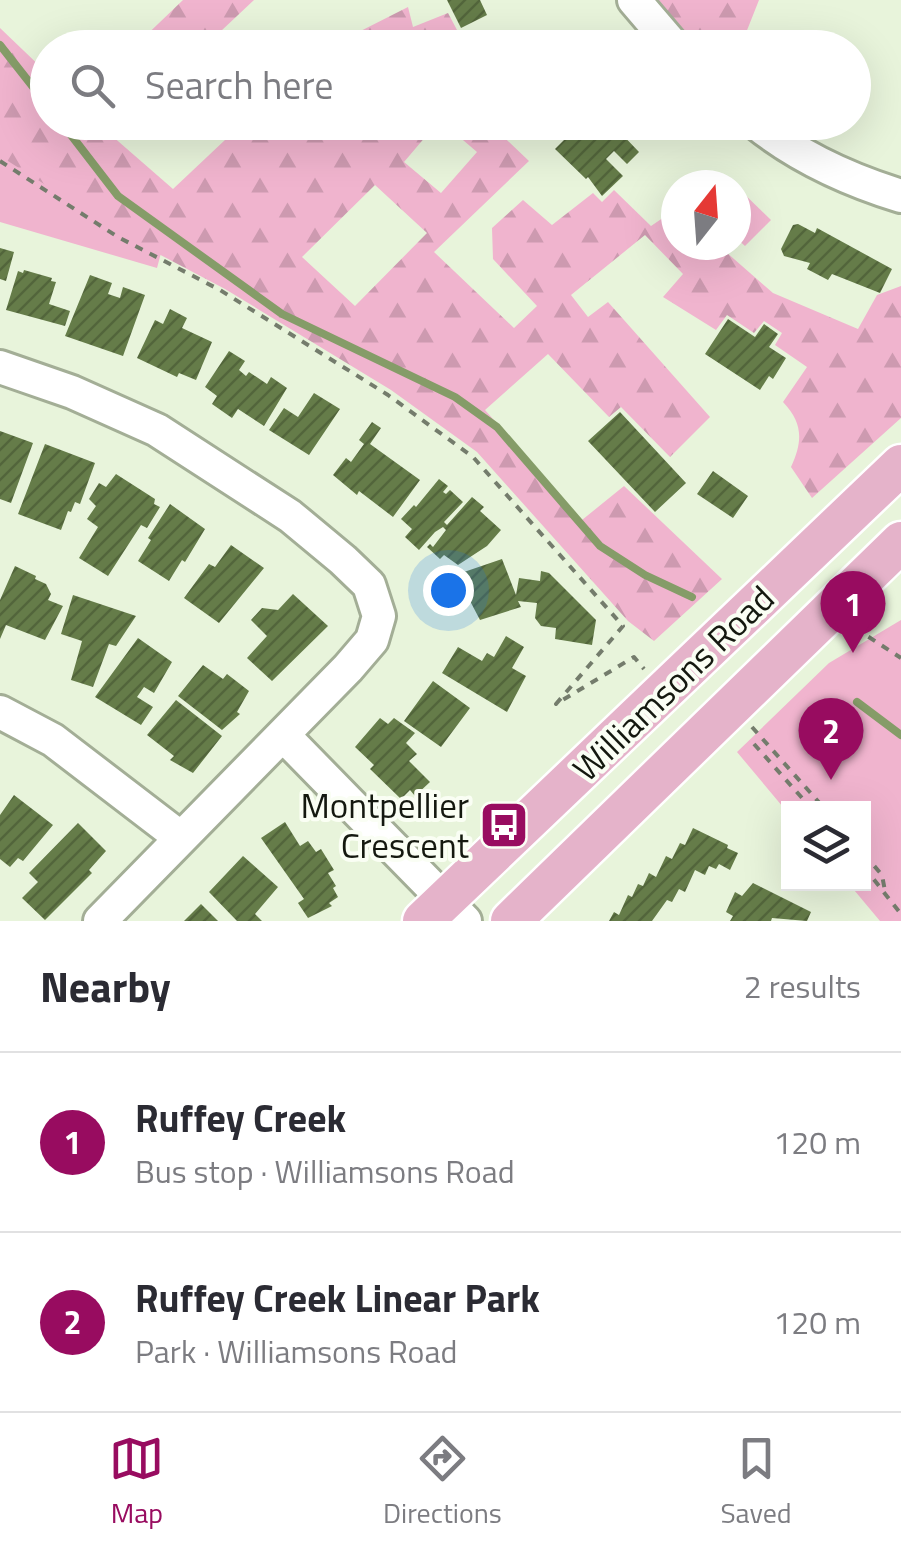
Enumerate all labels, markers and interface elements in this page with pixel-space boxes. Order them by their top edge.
search box [30,30,871,140]
text: Search here [145,56,333,114]
icon: search [65,58,120,113]
north arrow [661,170,751,260]
your location [423,565,474,616]
pin: 1 [820,570,886,653]
street label: Williamsons Road [560,572,786,794]
pin: 2 [798,698,864,780]
place label: Montpellier Crescent [301,778,469,872]
bus stop icon: Montpellier Crescent [478,799,530,851]
map controls [781,801,871,891]
button: layers [781,801,871,891]
text: Nearby [40,954,171,1018]
text: 2 results [744,962,861,1010]
text: Ruffey Creek [135,1089,346,1147]
text: 1 [64,1118,81,1166]
text: 120 m [773,1118,861,1166]
text: Bus stop · Williamsons Road [135,1147,515,1195]
text: Ruffey Creek Linear Park [135,1269,540,1327]
text: 2 [64,1298,81,1346]
text: 120 m [773,1298,861,1346]
text: Park · Williamsons Road [135,1327,457,1375]
tab: Map [109,1431,164,1534]
tab: Directions [383,1431,502,1534]
tab: Saved [720,1431,792,1534]

